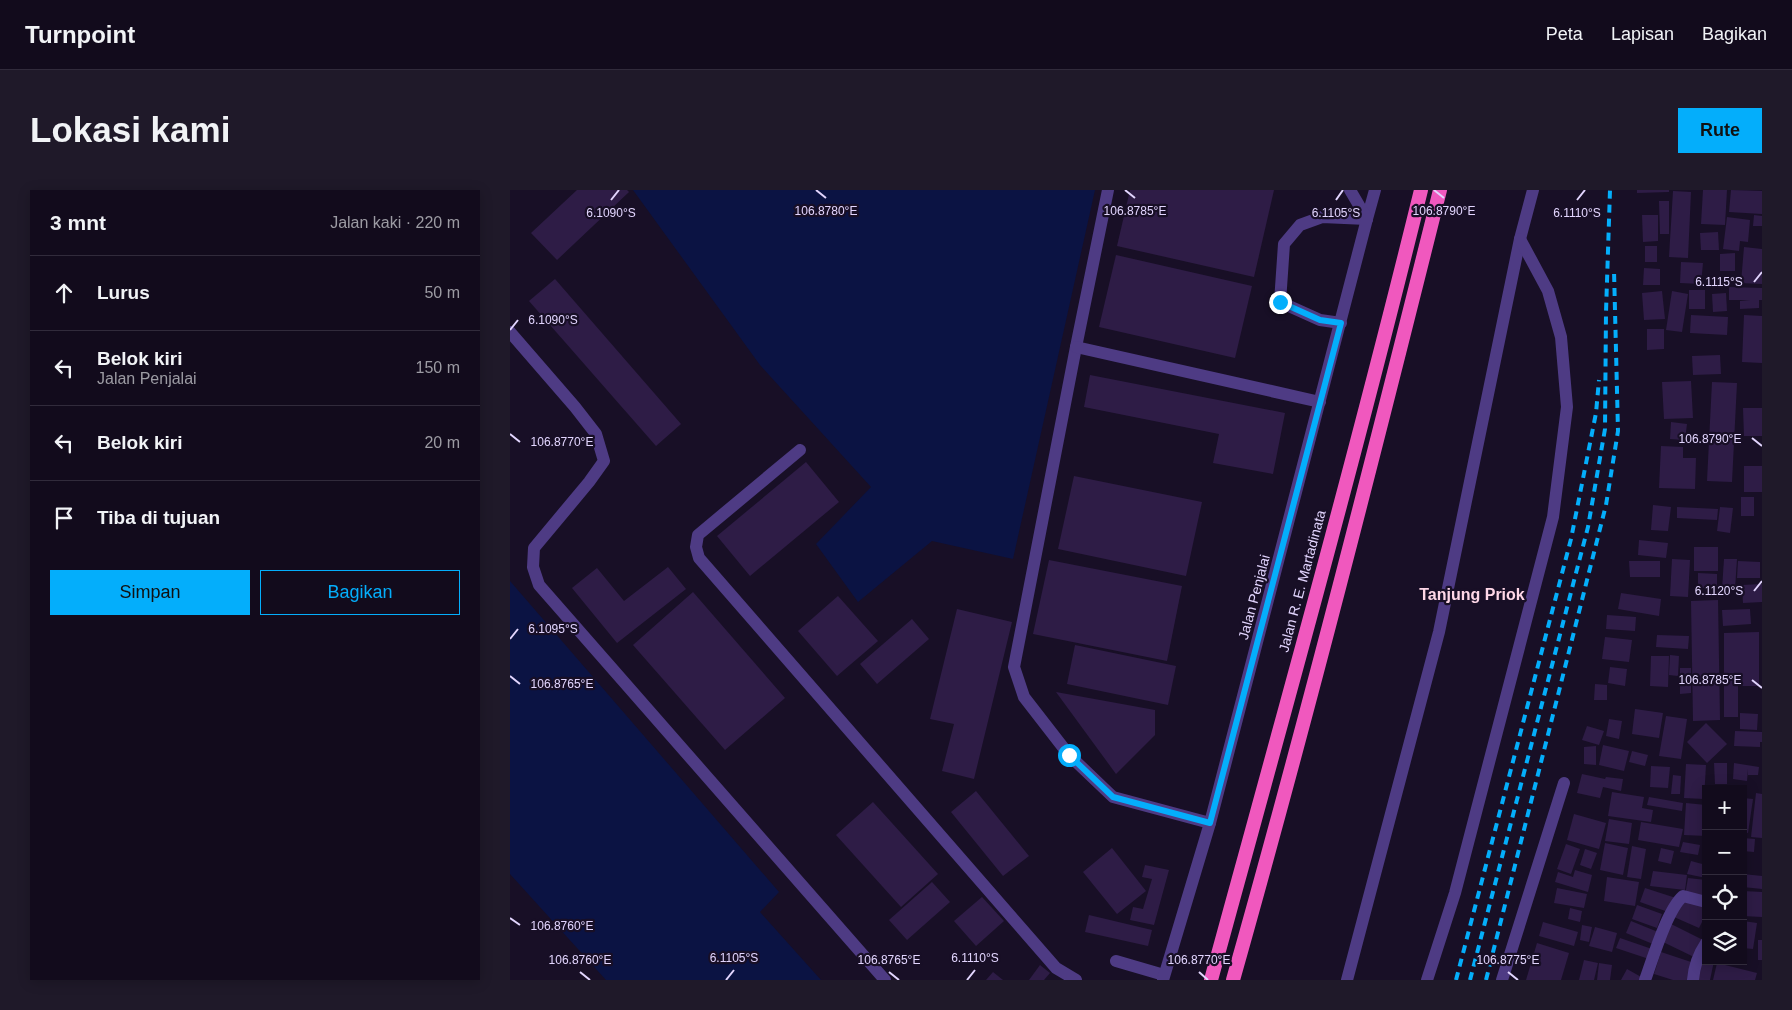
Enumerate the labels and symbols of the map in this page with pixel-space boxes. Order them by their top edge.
text: 106.8780°E [795,204,857,218]
text: 106.8785°E [1104,204,1166,218]
text: 106.8790°E [1413,204,1475,218]
text: 6.1090°S [586,206,636,220]
text: 6.1105°S [1312,206,1360,220]
text: 6.1110°S [1553,206,1601,220]
text: 6.1115°S [1695,275,1743,289]
route end [1269,291,1292,314]
text: 6.1090°S [528,313,578,327]
text: 106.8790°E [1679,432,1741,446]
text: 106.8770°E [531,435,593,449]
street label: Jalan R. E. Martadinata [1275,508,1329,654]
street label: Jalan Penjalai [1235,553,1273,641]
text: 6.1120°S [1695,584,1743,598]
district label: Tanjung Priok [1419,586,1525,603]
text: 6.1095°S [528,622,578,636]
text: 106.8785°E [1679,673,1741,687]
text: 106.8765°E [531,677,593,691]
route start [1058,744,1081,767]
text: 106.8760°E [531,919,593,933]
text: 6.1105°S [710,951,758,965]
text: 6.1110°S [951,951,999,965]
text: 106.8760°E [549,953,611,967]
text: 106.8765°E [858,953,920,967]
text: 106.8770°E [1168,953,1230,967]
text: 106.8775°E [1477,953,1539,967]

